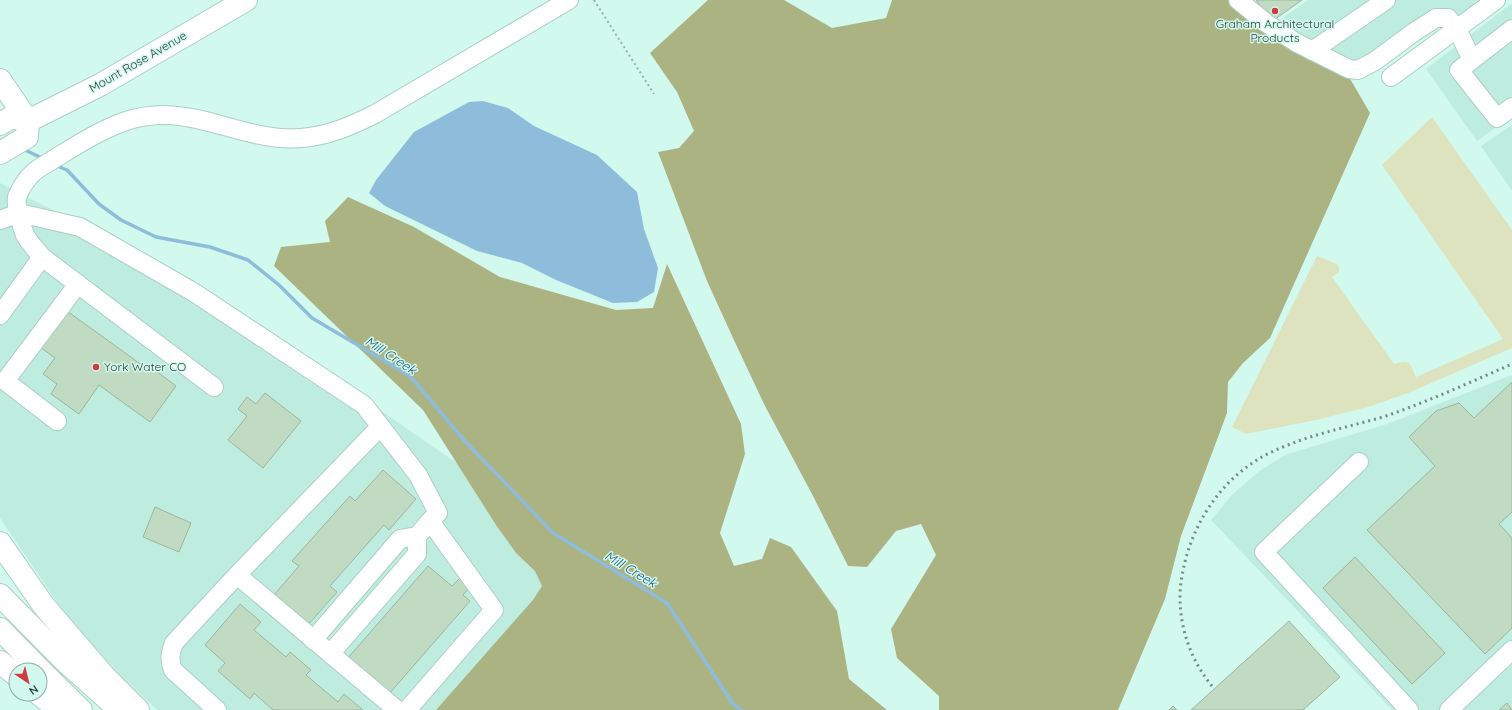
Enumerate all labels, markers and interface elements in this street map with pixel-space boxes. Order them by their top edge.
marker: Graham Architectural Products [1270,6,1280,16]
place label: Graham Architectural Products [1216,16,1334,45]
street label: Mount Rose Avenue [86,27,189,96]
water label: Mill Creek [362,333,421,378]
place label: York Water CO [104,359,186,374]
marker: York Water CO [91,362,101,372]
water label: Mill Creek [602,547,661,591]
north arrow [8,662,48,702]
text: N [26,682,41,698]

